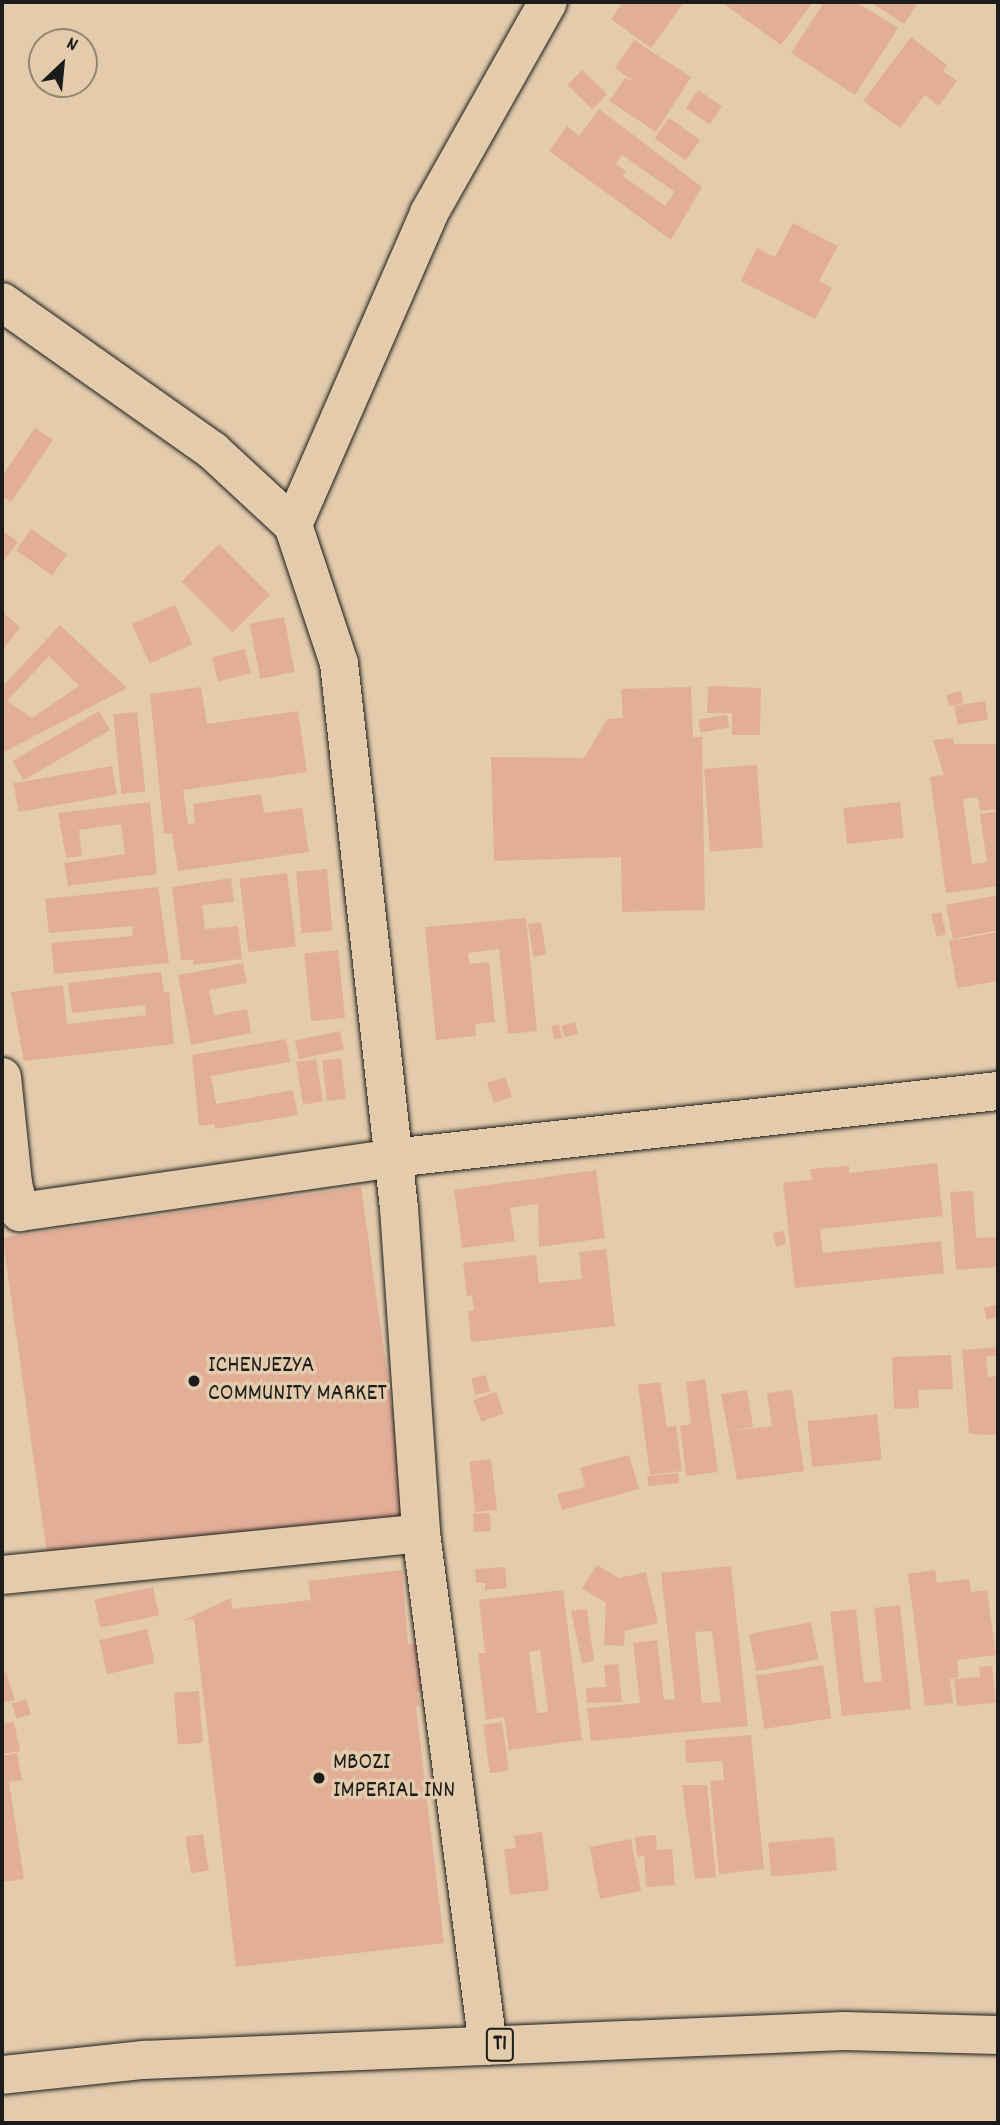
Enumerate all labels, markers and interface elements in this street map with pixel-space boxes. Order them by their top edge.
north arrow [28,28,98,98]
text: N [61,31,82,60]
place label: ICHENJEZYA COMMUNITY MARKET [208,1353,387,1409]
marker: ICHENJEZYA COMMUNITY MARKET [186,1373,202,1389]
place label: MBOZI IMPERIAL INN [333,1750,455,1806]
marker: MBOZI IMPERIAL INN [311,1770,327,1786]
road number: T1 [484,2026,516,2064]

